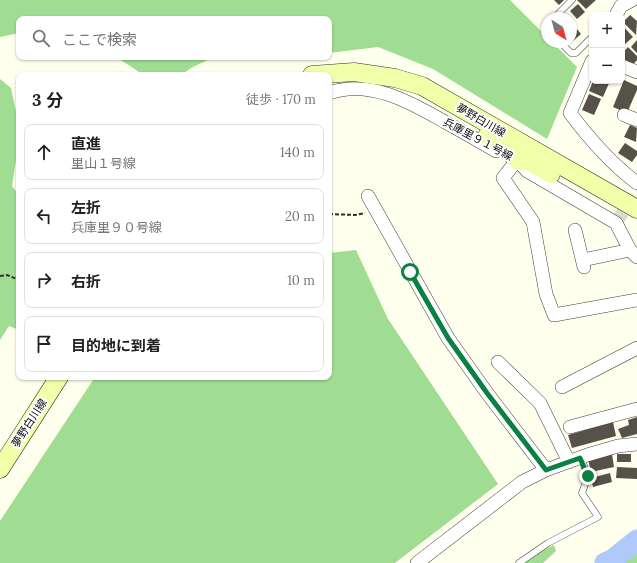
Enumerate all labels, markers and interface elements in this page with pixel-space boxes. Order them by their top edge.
north arrow [541,12,577,48]
map controls [589,12,625,84]
button: + [589,12,625,48]
search box [16,16,332,60]
icon: search [30,27,52,49]
text: ここで検索 [62,30,137,49]
button: − [589,48,625,84]
text: 3 分 [32,89,63,111]
text: 徒歩 · 170 m [246,91,316,108]
street label: 夢野白川線 [454,100,508,140]
street label: 兵庫里９１号線 [441,115,515,163]
text: 直進 [71,134,101,153]
icon: ahead [33,141,55,163]
text: 140 m [280,144,315,161]
text: 里山１号線 [71,155,136,172]
text: 左折 [71,198,101,217]
icon: left [33,205,55,227]
text: 20 m [285,208,315,225]
text: 兵庫里９０号線 [71,219,162,236]
route start [401,263,419,281]
icon: right [33,269,55,291]
text: 右折 [71,272,101,291]
text: 10 m [287,272,315,289]
icon: arrive [33,333,55,355]
text: 目的地に到着 [71,336,161,355]
street label: 夢野白川線 [8,396,50,450]
route end [579,467,597,485]

